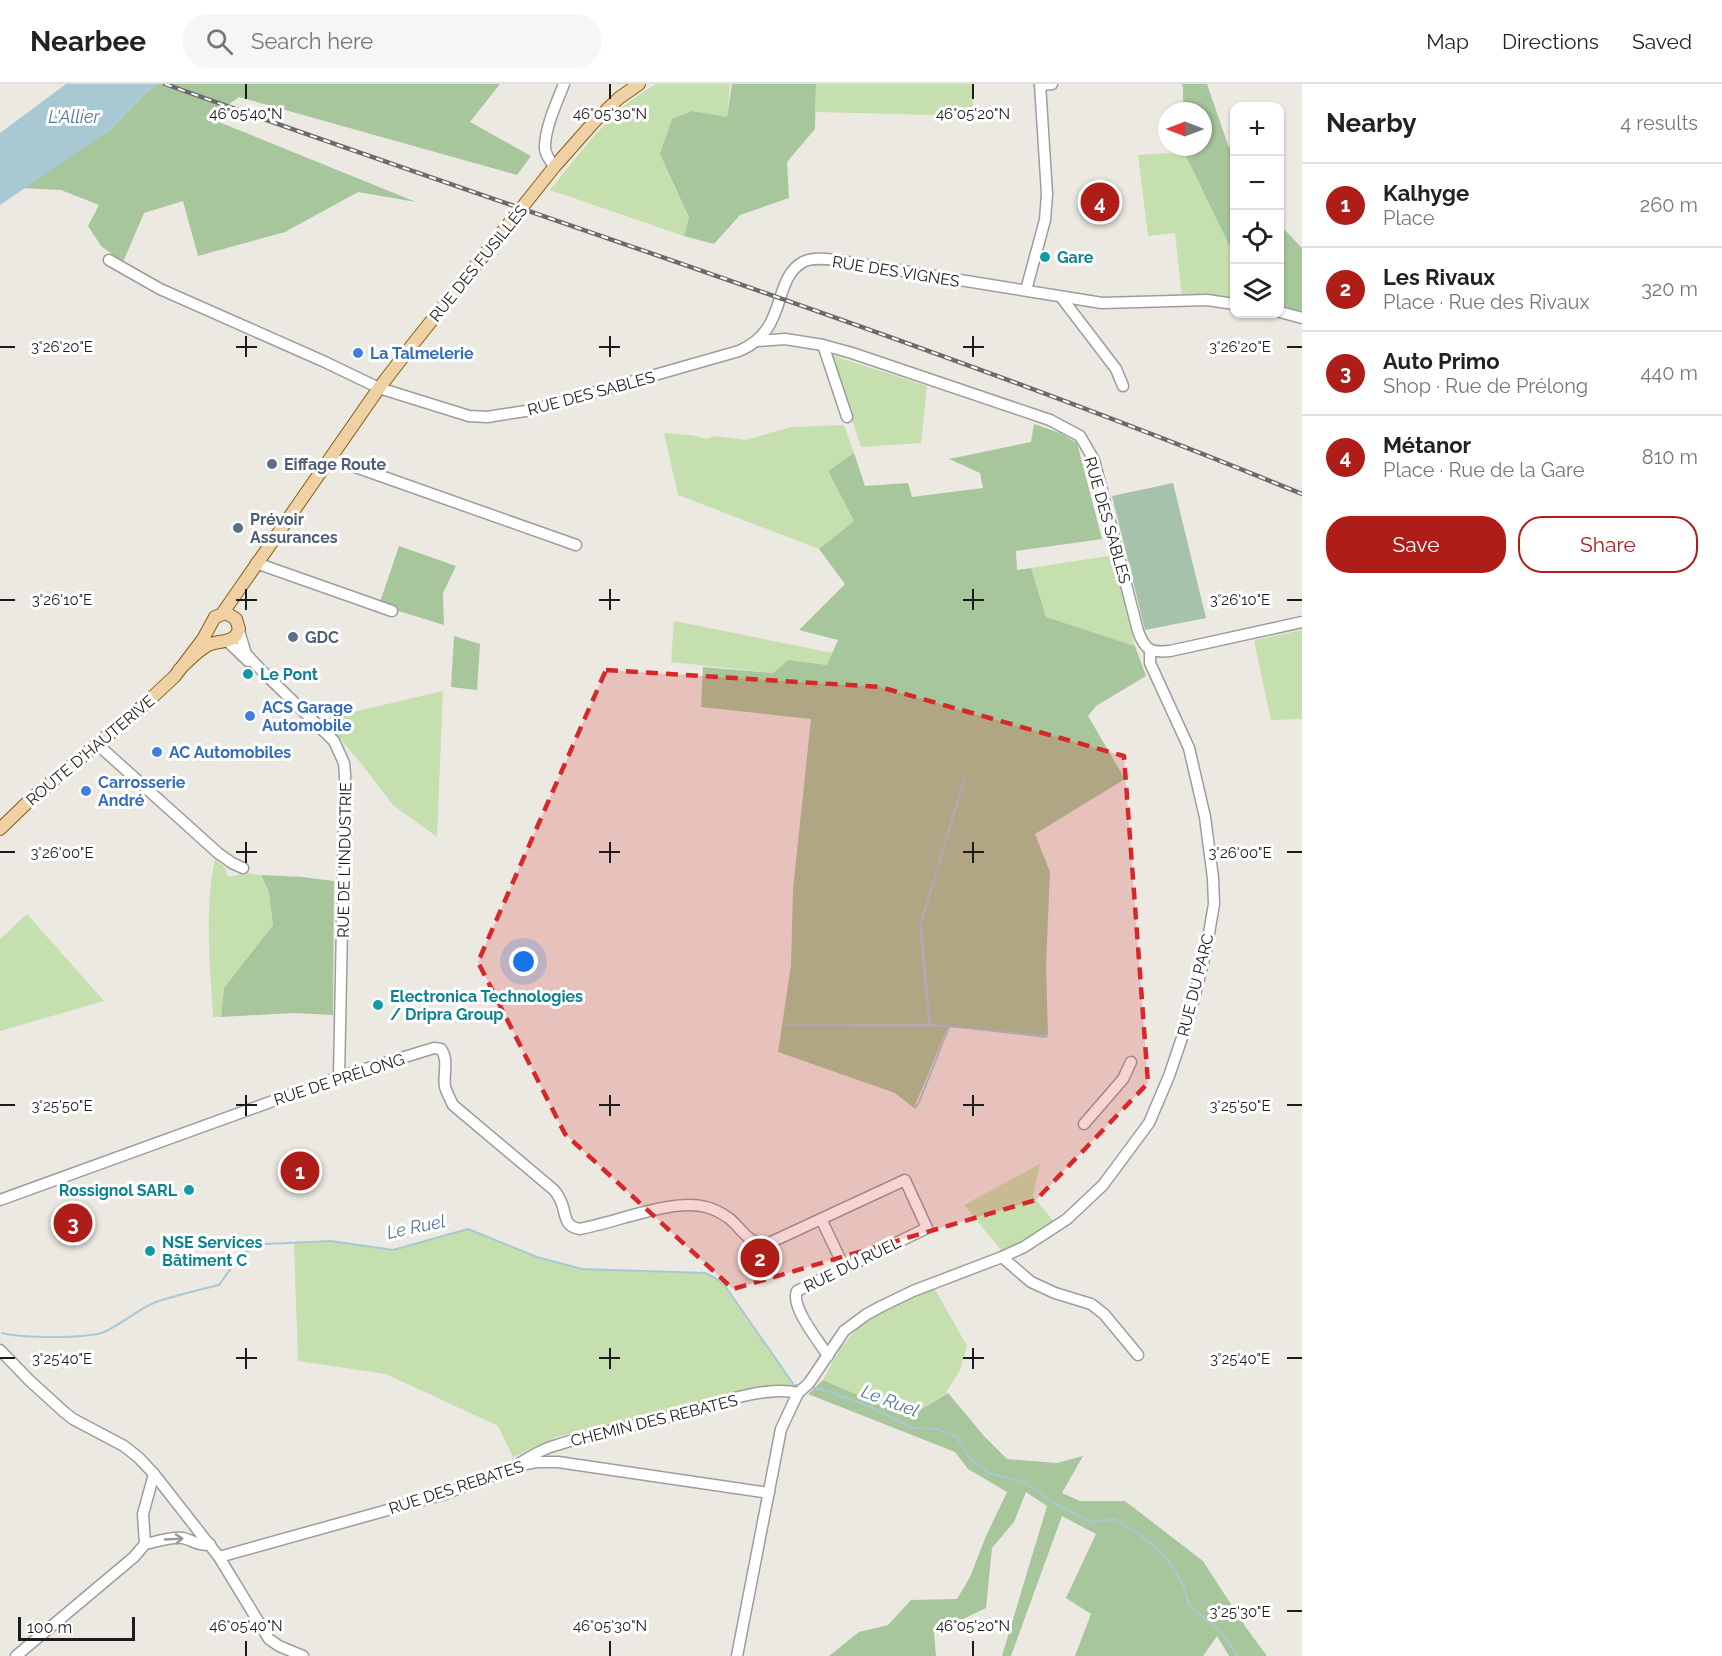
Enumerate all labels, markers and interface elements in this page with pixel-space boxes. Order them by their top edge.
search box [182,14,602,68]
text: Nearbee [30,25,146,58]
icon: search [203,25,236,58]
text: Search here [251,28,373,54]
text: Map [1426,29,1469,54]
text: Directions [1502,29,1599,54]
text: Saved [1632,29,1692,54]
north arrow [1158,102,1212,156]
map controls [1230,102,1284,318]
button: + [1230,102,1284,156]
text: 46°05'40"N [209,105,283,123]
text: 46°05'30"N [573,105,647,123]
text: 46°05'20"N [936,105,1010,123]
water label: L'Allier [48,106,101,127]
text: Nearby [1326,108,1416,138]
text: 4 results [1620,111,1698,135]
button: − [1230,156,1284,210]
pin: 4 [1080,180,1120,224]
text: Kalhyge [1383,180,1469,206]
text: 1 [1341,193,1350,217]
text: 260 m [1640,193,1698,217]
street label: RUE DES FUSILLÉS [425,200,531,325]
text: Place [1383,206,1434,230]
button: locate [1230,210,1284,264]
place label: Gare [1057,248,1094,267]
marker: Gare [1038,250,1052,264]
street label: RUE DES VIGNES [831,252,961,291]
button: layers [1230,264,1284,318]
text: Les Rivaux [1383,264,1495,290]
text: 2 [1340,277,1351,301]
text: 320 m [1641,277,1698,301]
text: Place · Rue des Rivaux [1383,290,1590,314]
text: 3°26'20"E [31,338,93,356]
text: 3°26'20"E [1209,338,1271,356]
place label: La Talmelerie [370,344,474,363]
marker: La Talmelerie [351,346,365,360]
text: Auto Primo [1383,348,1500,374]
text: 3 [1340,361,1351,385]
text: 440 m [1640,361,1698,385]
street label: RUE DES SABLES [525,367,657,420]
text: Shop · Rue de Prélong [1383,374,1588,398]
text: Métanor [1383,432,1471,458]
text: 4 [1340,445,1351,469]
text: 810 m [1642,445,1698,469]
place label: Eiffage Route [284,455,387,474]
street label: RUE DES SABLES [1080,455,1135,586]
marker: Eiffage Route [265,457,279,471]
text: Place · Rue de la Gare [1383,458,1584,482]
place label: Prévoir Assurances [250,510,338,547]
button: Save [1326,516,1506,573]
button: Share [1518,516,1698,573]
marker: Prévoir Assurances [231,521,245,535]
text: 3°26'10"E [32,591,92,609]
text: 3°26'10"E [1210,591,1270,609]
place label: GDC [305,628,339,647]
marker: GDC [286,630,300,644]
place label: Le Pont [260,665,318,684]
marker: Le Pont [241,667,255,681]
street label: ROUTE D'HAUTERIVE [22,691,158,810]
place label: ACS Garage Automobile [262,698,353,735]
marker: ACS Garage Automobile [243,709,257,723]
place label: AC Automobiles [169,743,291,762]
marker: AC Automobiles [150,745,164,759]
place label: Carrosserie André [98,773,186,810]
street label: RUE DE L'INDUSTRIE [334,782,355,938]
marker: Carrosserie André [79,784,93,798]
text: 3°26'00"E [30,844,94,862]
text: 3°26'00"E [1208,844,1272,862]
street label: RUE DU PARC [1174,932,1217,1039]
your location [509,947,538,976]
place label: Electronica Technologies / Dripra Group [390,987,583,1024]
marker: Electronica Technologies / Dripra Group [371,998,385,1012]
street label: RUE DE PRÉLONG [271,1048,407,1110]
text: 3°25'50"E [31,1097,93,1115]
text: 3°25'50"E [1209,1097,1271,1115]
pin: 1 [280,1148,320,1194]
place label: Rossignol SARL [59,1181,178,1200]
marker: Rossignol SARL [182,1183,196,1197]
pin: 3 [54,1200,92,1246]
water label: Le Ruel [385,1210,447,1243]
street label: RUE DU RUEL [801,1232,904,1296]
place label: NSE Services Bâtiment C [162,1233,262,1270]
pin: 2 [740,1236,780,1280]
marker: NSE Services Bâtiment C [143,1244,157,1258]
text: 3°25'40"E [32,1350,92,1368]
text: 3°25'40"E [1210,1350,1270,1368]
water label: Le Ruel [859,1380,922,1421]
street label: CHEMIN DES REBATES [569,1390,740,1450]
street label: RUE DES REBATES [386,1457,526,1518]
one-way arrow [163,1534,183,1545]
text: 3°25'30"E [1209,1603,1271,1621]
scale bar [18,1614,135,1642]
text: 46°05'40"N [209,1617,283,1635]
text: 46°05'30"N [573,1617,647,1635]
text: 46°05'20"N [936,1617,1010,1635]
text: 100 m [27,1618,72,1637]

